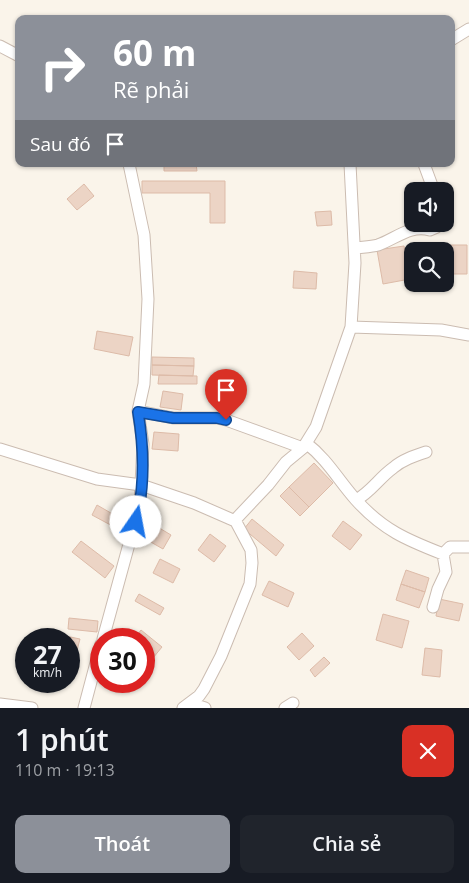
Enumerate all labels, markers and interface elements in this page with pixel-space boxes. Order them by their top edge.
text: 60 m [113,29,196,76]
icon: right [30,35,95,100]
text: Rẽ phải [113,74,189,104]
icon: arrive [101,130,129,158]
text: Sau đó [30,131,91,157]
map controls [404,182,454,292]
button: sound [404,182,454,232]
button: search [404,242,454,292]
pin [205,369,247,420]
icon: arrive [212,376,240,404]
position arrow [109,495,161,547]
speed limit sign: 30 [90,628,155,693]
text: 27 [33,637,62,671]
text: km/h [33,664,62,681]
text: 1 phút [15,719,109,760]
button: close [402,725,454,777]
text: 110 m · 19:13 [15,759,115,781]
button: Thoát [15,815,230,873]
button: Chia sẻ [240,815,454,873]

